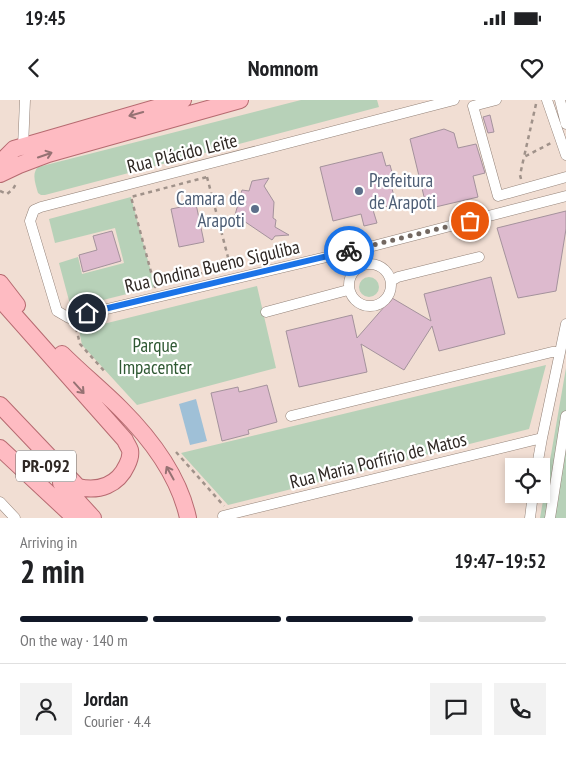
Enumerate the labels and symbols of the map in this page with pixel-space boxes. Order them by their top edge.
one-way arrow [129,109,145,119]
street label: Rua Plácido Leite [124,128,240,178]
one-way arrow [37,150,52,159]
place label: Prefeitura de Arapoti [369,168,436,214]
marker: Prefeitura de Arapoti [353,185,365,197]
place label: Camara de Arapoti [176,186,245,232]
pin [449,200,491,242]
marker: Camara de Arapoti [249,203,261,215]
courier [324,226,374,276]
street label: Rua Ondina Bueno Siguliba [122,234,302,298]
pin [66,292,108,334]
park label: Parque Impacenter [118,333,192,379]
one-way arrow [74,381,85,394]
street label: Rua Maria Porfírio de Matos [287,426,469,494]
road number: PR-092 [16,451,76,482]
one-way arrow [165,466,175,480]

